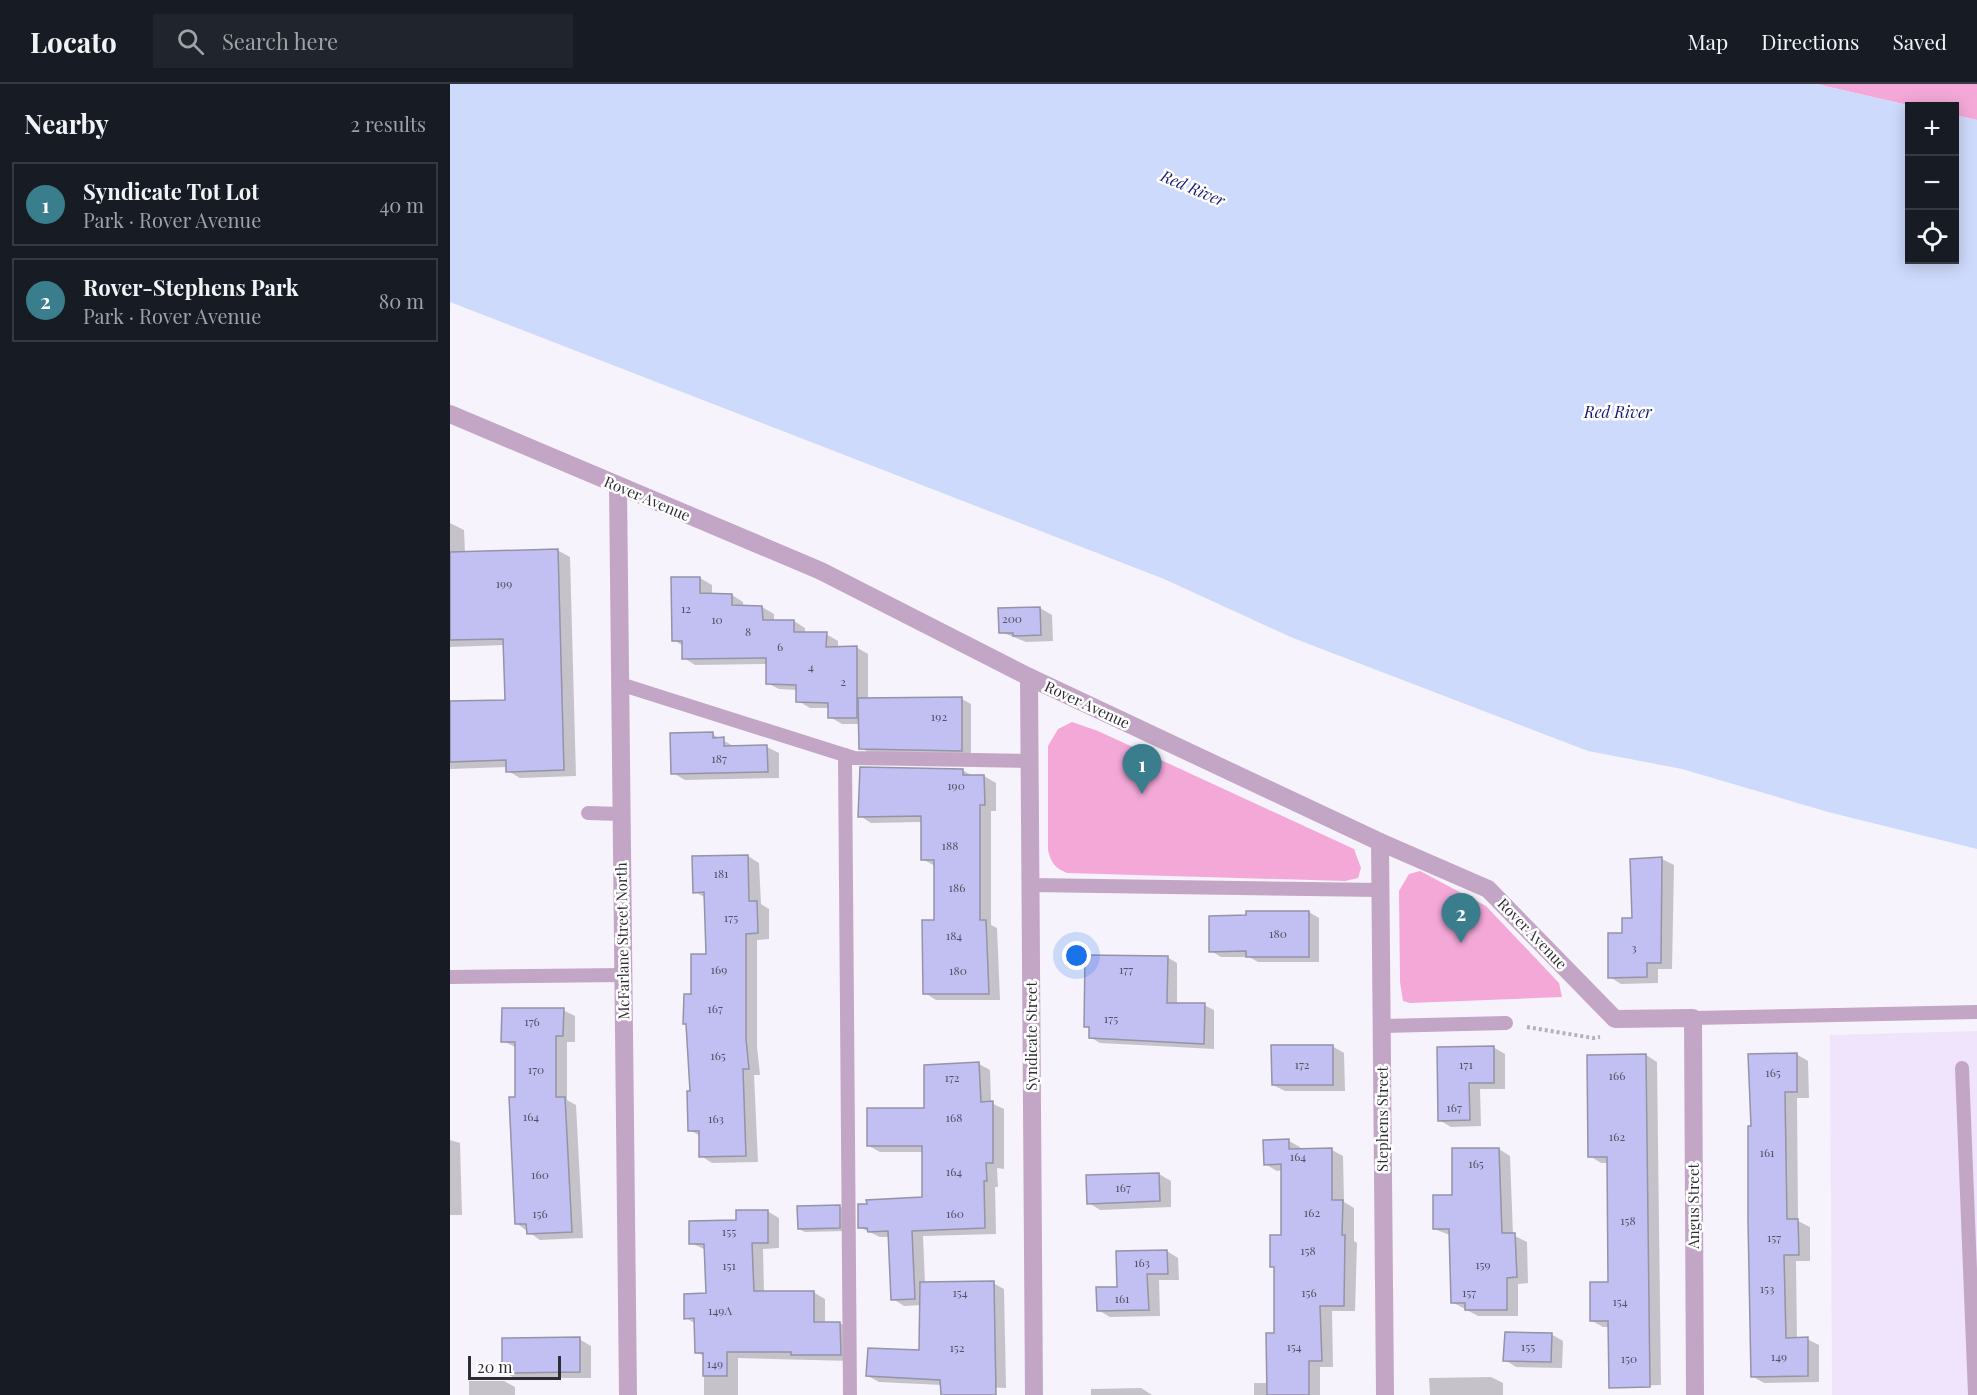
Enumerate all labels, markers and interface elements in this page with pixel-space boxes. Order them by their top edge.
search box [153,14,573,68]
text: Locato [30,23,117,60]
icon: search [174,25,207,58]
text: Search here [222,26,338,56]
text: Map [1687,27,1728,55]
text: Directions [1761,27,1859,55]
text: Saved [1892,27,1947,55]
map controls [1905,102,1959,264]
button: + [1905,102,1959,156]
text: Nearby [24,106,109,141]
text: 2 results [351,110,426,137]
button: − [1905,156,1959,210]
water label: Red River [1157,164,1230,211]
text: Syndicate Tot Lot [83,176,259,206]
text: 1 [42,191,49,218]
text: 40 m [379,191,424,218]
text: Park · Rover Avenue [83,206,261,233]
button: locate [1905,210,1959,264]
text: Rover-Stephens Park [83,272,299,302]
text: 2 [40,287,51,314]
text: 80 m [379,287,424,314]
text: Park · Rover Avenue [83,302,261,329]
water label: Red River [1583,401,1653,422]
street label: Rover Avenue [601,471,694,525]
house number: 199 [496,575,512,591]
house number: 12 [681,600,691,616]
house number: 200 [1002,610,1022,626]
house number: 10 [711,611,723,627]
house number: 8 [745,623,751,639]
house number: 6 [777,638,783,654]
house number: 4 [808,658,814,674]
house number: 2 [840,673,846,689]
street label: Rover Avenue [1042,676,1133,733]
house number: 192 [931,708,947,724]
pin: 1 [1122,744,1162,794]
house number: 187 [711,750,727,766]
house number: 190 [947,777,965,793]
house number: 188 [942,837,958,853]
street label: McFarlane Street North [611,862,633,1020]
house number: 181 [713,865,729,881]
house number: 186 [949,879,965,895]
street label: Rover Avenue [1494,893,1572,973]
pin: 2 [1442,894,1480,943]
house number: 175 [724,909,738,925]
house number: 180 [1269,925,1287,941]
house number: 184 [946,927,962,943]
house number: 3 [1631,939,1637,955]
your location [1062,941,1091,970]
house number: 169 [711,961,727,977]
house number: 177 [1119,961,1133,977]
house number: 180 [949,962,967,978]
street label: Syndicate Street [1021,981,1041,1091]
house number: 167 [707,1000,723,1016]
house number: 175 [1104,1010,1118,1026]
house number: 176 [524,1013,540,1029]
house number: 165 [710,1047,726,1063]
house number: 172 [1294,1056,1310,1072]
house number: 171 [1459,1056,1473,1072]
house number: 170 [528,1061,544,1077]
house number: 165 [1765,1064,1781,1080]
street label: Stephens Street [1372,1065,1392,1172]
house number: 166 [1609,1067,1625,1083]
house number: 172 [944,1069,960,1085]
house number: 167 [1446,1099,1462,1115]
house number: 164 [523,1108,539,1124]
house number: 168 [946,1109,962,1125]
house number: 163 [708,1110,724,1126]
house number: 162 [1609,1128,1625,1144]
house number: 161 [1759,1144,1775,1160]
house number: 164 [1290,1148,1306,1164]
house number: 165 [1468,1155,1484,1171]
house number: 164 [946,1163,962,1179]
street label: Angus Street [1683,1163,1703,1250]
house number: 160 [531,1166,549,1182]
house number: 167 [1115,1179,1131,1195]
house number: 162 [1304,1204,1320,1220]
house number: 156 [532,1205,548,1221]
house number: 160 [946,1205,964,1221]
house number: 158 [1620,1212,1636,1228]
house number: 155 [722,1223,736,1239]
house number: 157 [1767,1229,1781,1245]
house number: 158 [1300,1242,1316,1258]
house number: 163 [1134,1254,1150,1270]
house number: 159 [1475,1256,1491,1272]
house number: 151 [722,1257,736,1273]
house number: 153 [1760,1280,1774,1296]
house number: 154 [952,1284,968,1300]
house number: 156 [1301,1284,1317,1300]
house number: 157 [1462,1284,1476,1300]
house number: 161 [1114,1290,1130,1306]
house number: 154 [1612,1293,1628,1309]
house number: 149A [708,1302,732,1318]
house number: 154 [1286,1338,1302,1354]
house number: 155 [1521,1338,1535,1354]
house number: 152 [949,1339,965,1355]
house number: 149 [1771,1348,1787,1364]
house number: 150 [1621,1350,1637,1366]
scale bar [468,1353,561,1380]
house number: 149 [707,1355,723,1371]
text: 20 m [477,1356,512,1377]

